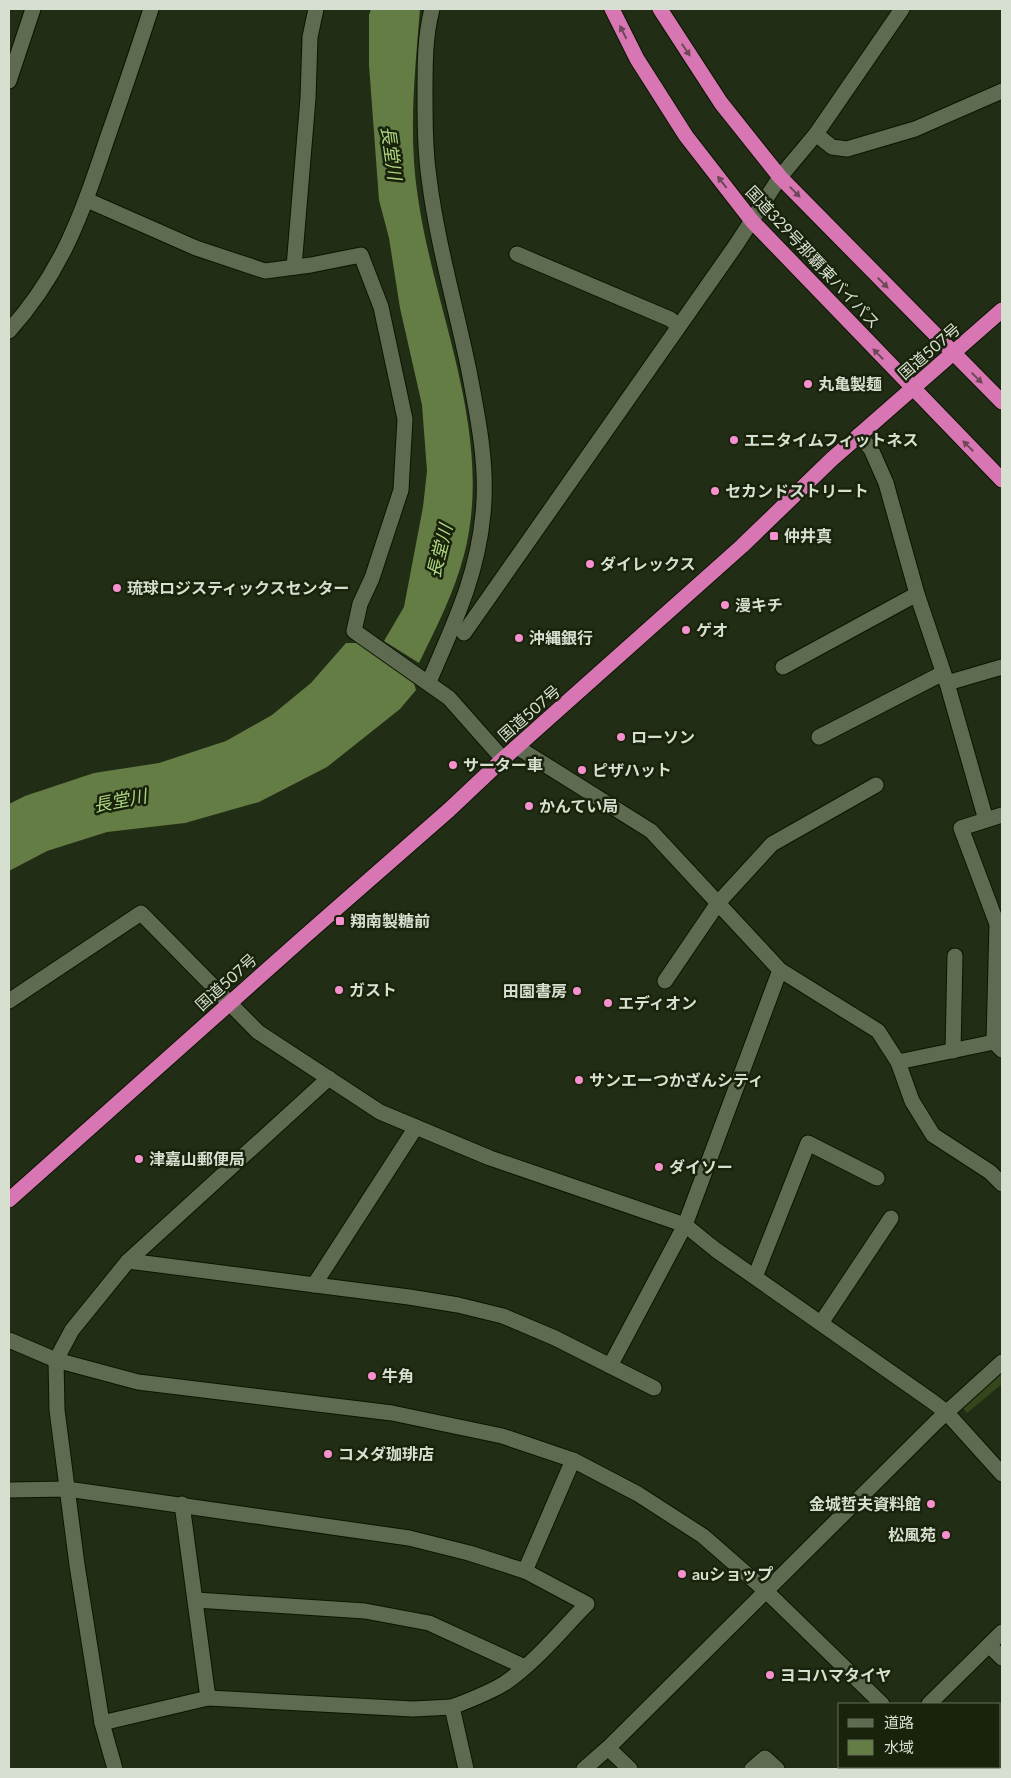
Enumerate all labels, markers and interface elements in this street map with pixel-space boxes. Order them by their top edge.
one-way arrow [619,25,627,39]
one-way arrow [681,43,691,57]
water label: 長堂川 [377,125,407,183]
one-way arrow [716,176,727,189]
street label: 国道329号那覇東バイパス [742,182,884,332]
one-way arrow [789,186,801,198]
one-way arrow [877,276,889,288]
street label: 国道507号 [894,319,964,383]
one-way arrow [872,348,884,360]
one-way arrow [971,371,983,383]
place label: 丸亀製麺 [818,374,882,393]
marker: 丸亀製麺 [802,378,814,390]
place label: エニタイムフィットネス [744,430,918,449]
marker: エニタイムフィットネス [728,434,740,446]
one-way arrow [962,440,974,452]
place label: セカンドストリート [725,481,869,500]
marker: セカンドストリート [709,485,721,497]
water label: 長堂川 [422,520,457,580]
place label: 仲井真 [784,526,832,545]
marker: 仲井真 [768,530,780,542]
place label: ダイレックス [600,554,696,573]
marker: ダイレックス [584,558,596,570]
place label: 琉球ロジスティックスセンター [127,578,350,597]
marker: 琉球ロジスティックスセンター [111,582,123,594]
place label: 漫キチ [735,595,783,614]
marker: 漫キチ [719,599,731,611]
place label: ゲオ [696,620,728,639]
marker: ゲオ [680,624,692,636]
place label: 沖縄銀行 [529,628,593,647]
marker: 沖縄銀行 [513,632,525,644]
street label: 国道507号 [494,681,564,745]
place label: ローソン [631,727,695,746]
marker: ローソン [615,731,627,743]
place label: サーター車 [463,755,543,774]
marker: サーター車 [447,759,459,771]
place label: ピザハット [592,760,672,779]
marker: ピザハット [576,764,588,776]
water label: 長堂川 [91,784,150,816]
place label: かんてい局 [539,796,618,815]
marker: かんてい局 [523,800,535,812]
place label: 翔南製糖前 [350,911,430,930]
marker: 翔南製糖前 [334,915,346,927]
street label: 国道507号 [191,949,260,1014]
place label: ガスト [349,980,397,999]
place label: 田園書房 [503,981,567,1000]
marker: ガスト [333,984,345,996]
marker: 田園書房 [571,985,583,997]
place label: エディオン [618,993,697,1012]
marker: エディオン [602,997,614,1009]
place label: サンエーつかざんシティ [589,1070,764,1089]
marker: サンエーつかざんシティ [573,1074,585,1086]
place label: 津嘉山郵便局 [149,1149,245,1168]
marker: 津嘉山郵便局 [133,1153,145,1165]
place label: ダイソー [669,1157,733,1176]
marker: ダイソー [653,1161,665,1173]
place label: 牛角 [382,1366,414,1385]
marker: 牛角 [366,1370,378,1382]
place label: コメダ珈琲店 [338,1444,434,1463]
marker: コメダ珈琲店 [322,1448,334,1460]
place label: 金城哲夫資料館 [809,1494,921,1513]
marker: 金城哲夫資料館 [925,1498,937,1510]
place label: 松風苑 [888,1525,936,1544]
marker: 松風苑 [940,1529,952,1541]
place label: auショップ [692,1564,773,1583]
marker: auショップ [676,1568,688,1580]
place label: ヨコハマタイヤ [780,1665,892,1684]
marker: ヨコハマタイヤ [764,1669,776,1681]
legend [838,1703,1001,1768]
text: 道路 [884,1713,914,1731]
text: 水域 [884,1738,914,1756]

